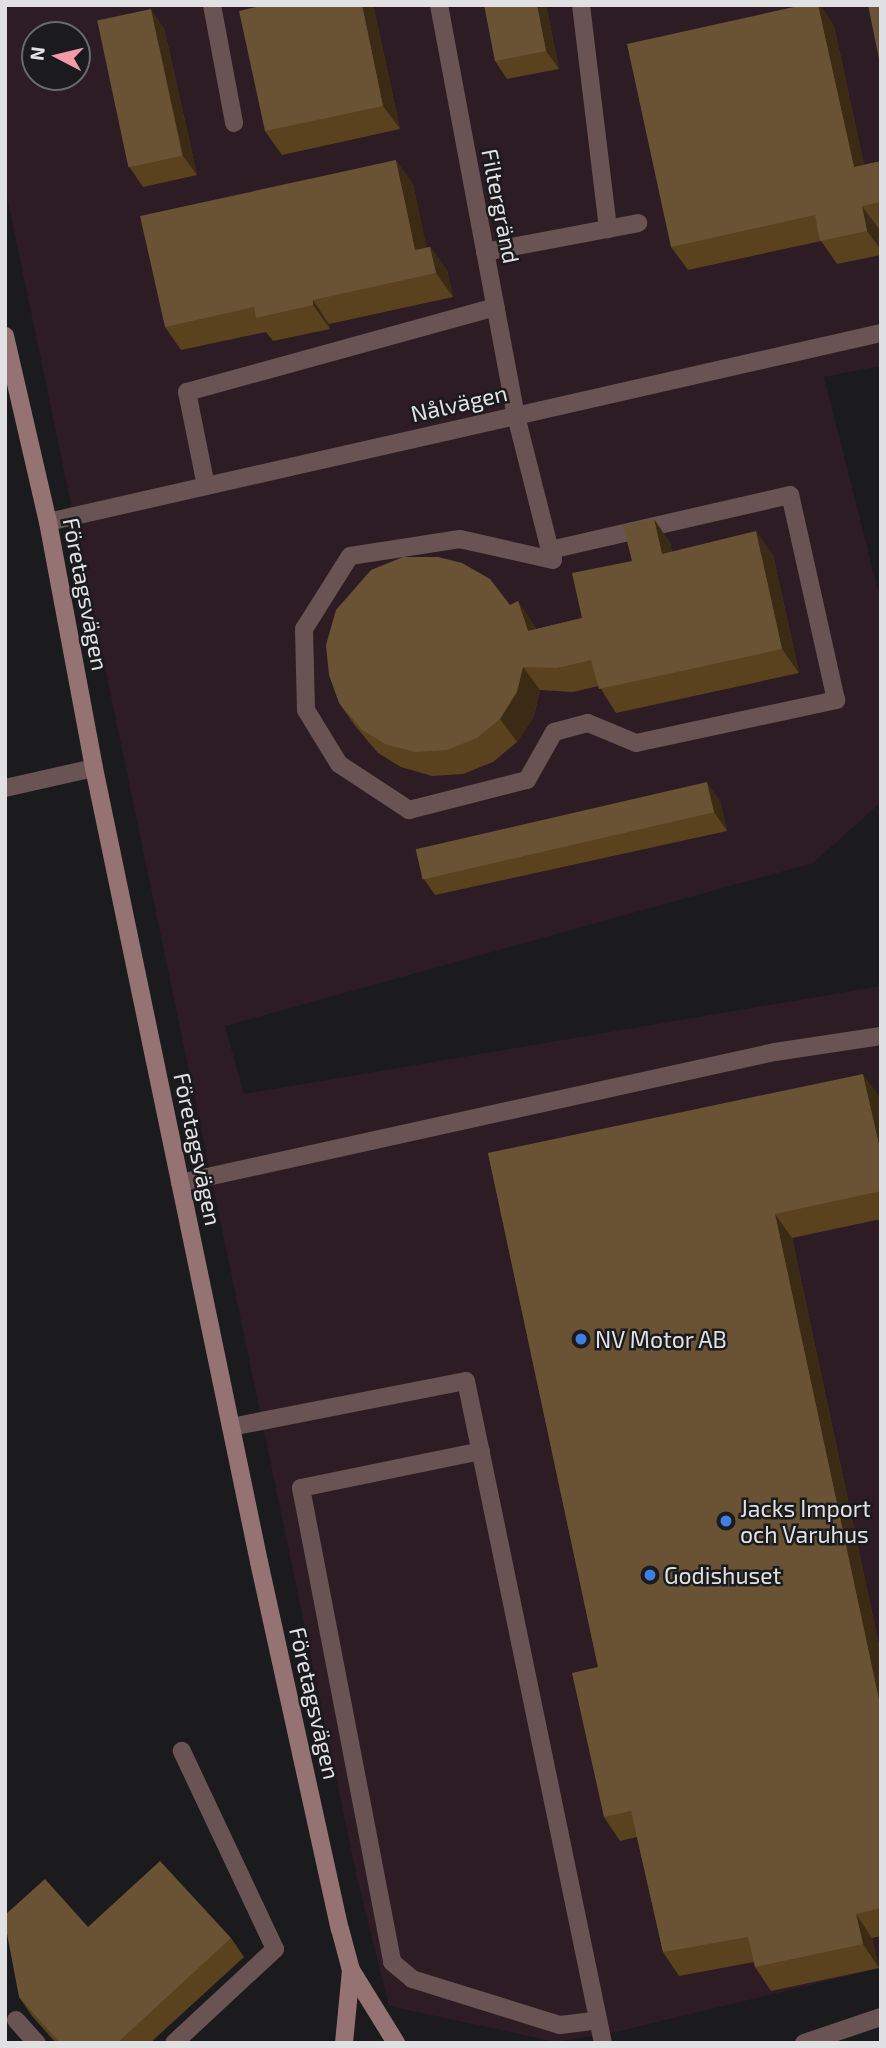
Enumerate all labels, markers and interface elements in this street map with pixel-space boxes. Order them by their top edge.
north arrow [21,21,91,91]
text: N [24,45,49,62]
street label: Filtergränd [476,146,526,266]
street label: Nålvägen [408,378,510,428]
street label: Företagsvägen [58,515,114,673]
street label: Företagsvägen [168,1070,228,1228]
place label: NV Motor AB [595,1325,728,1353]
marker: NV Motor AB [573,1331,589,1347]
place label: Jacks Import och Varuhus [740,1494,871,1548]
marker: Jacks Import och Varuhus [718,1513,734,1529]
place label: Godishuset [664,1561,781,1589]
marker: Godishuset [642,1567,658,1583]
street label: Företagsvägen [284,1624,346,1782]

